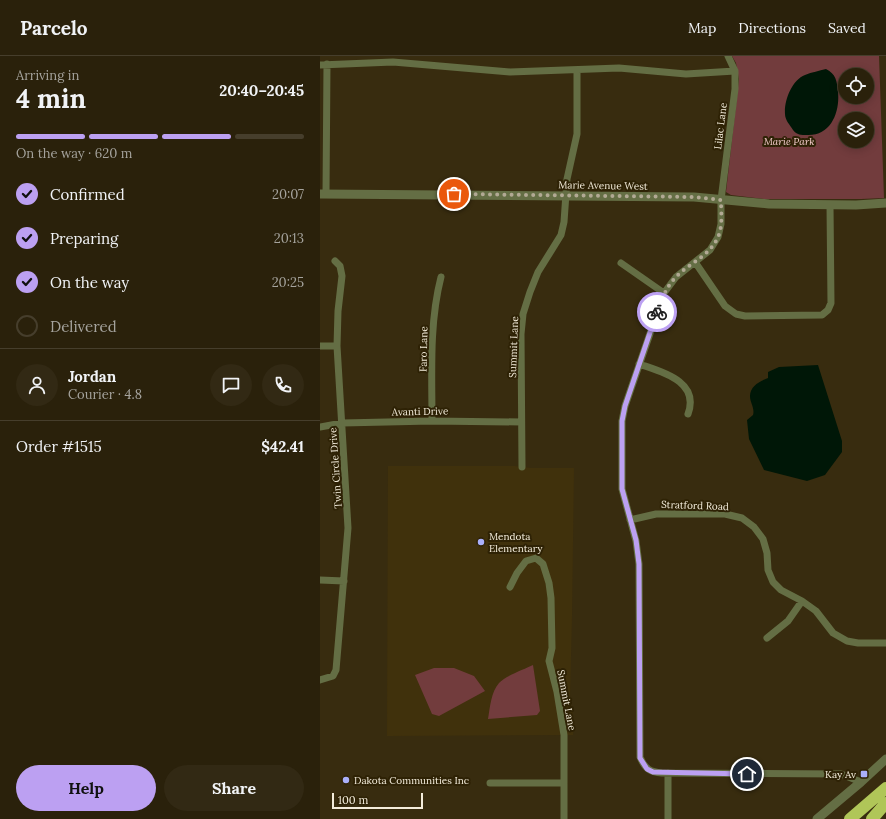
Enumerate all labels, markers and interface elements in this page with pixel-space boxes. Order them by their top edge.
text: Parcelo [20,16,88,40]
text: Map [688,19,716,37]
text: Directions [738,19,806,37]
text: Saved [828,19,866,37]
text: Arriving in [16,67,79,84]
map controls [838,68,874,148]
button: locate [838,68,874,104]
text: 20:40–20:45 [219,81,304,100]
text: 4 min [16,82,86,115]
street label: Lilac Lane [711,101,730,150]
button: layers [838,112,874,148]
park label: Marie Park [764,135,814,148]
text: On the way · 620 m [16,145,132,162]
pin [437,177,471,211]
street label: Marie Avenue West [558,178,648,193]
icon: check [16,183,38,205]
icon: bag [443,183,465,205]
text: Confirmed [50,185,125,204]
text: 20:07 [272,186,304,203]
icon: check [16,227,38,249]
text: Preparing [50,229,118,248]
text: 20:13 [274,230,304,247]
icon: check [16,271,38,293]
text: On the way [50,273,129,292]
text: 20:25 [272,274,304,291]
courier [637,292,677,332]
icon: bike [646,301,668,323]
street label: Summit Lane [506,315,521,378]
text: Delivered [50,317,117,336]
street label: Faro Lane [417,326,430,372]
button: person [16,364,58,406]
button: chat [210,364,252,406]
button: phone [262,364,304,406]
text: Jordan [68,367,116,386]
text: Courier · 4.8 [68,386,142,403]
street label: Avanti Drive [391,404,449,419]
street label: Twin Circle Drive [326,426,345,509]
text: Order #1515 [16,437,102,456]
text: $42.41 [261,437,304,456]
street label: Stratford Road [661,498,729,513]
place label: Mendota Elementary [489,530,543,555]
marker: Mendota Elementary [476,537,486,547]
street label: Summit Lane [554,669,579,732]
pin [730,757,764,791]
icon: home [736,763,758,785]
button: Help [16,765,156,811]
button: Share [164,765,304,811]
place label: Kay Av [825,768,857,781]
marker: Kay Av [859,769,869,779]
place label: Dakota Communities Inc [354,774,469,787]
marker: Dakota Communities Inc [341,775,351,785]
scale bar [332,791,423,810]
text: 100 m [338,793,368,807]

